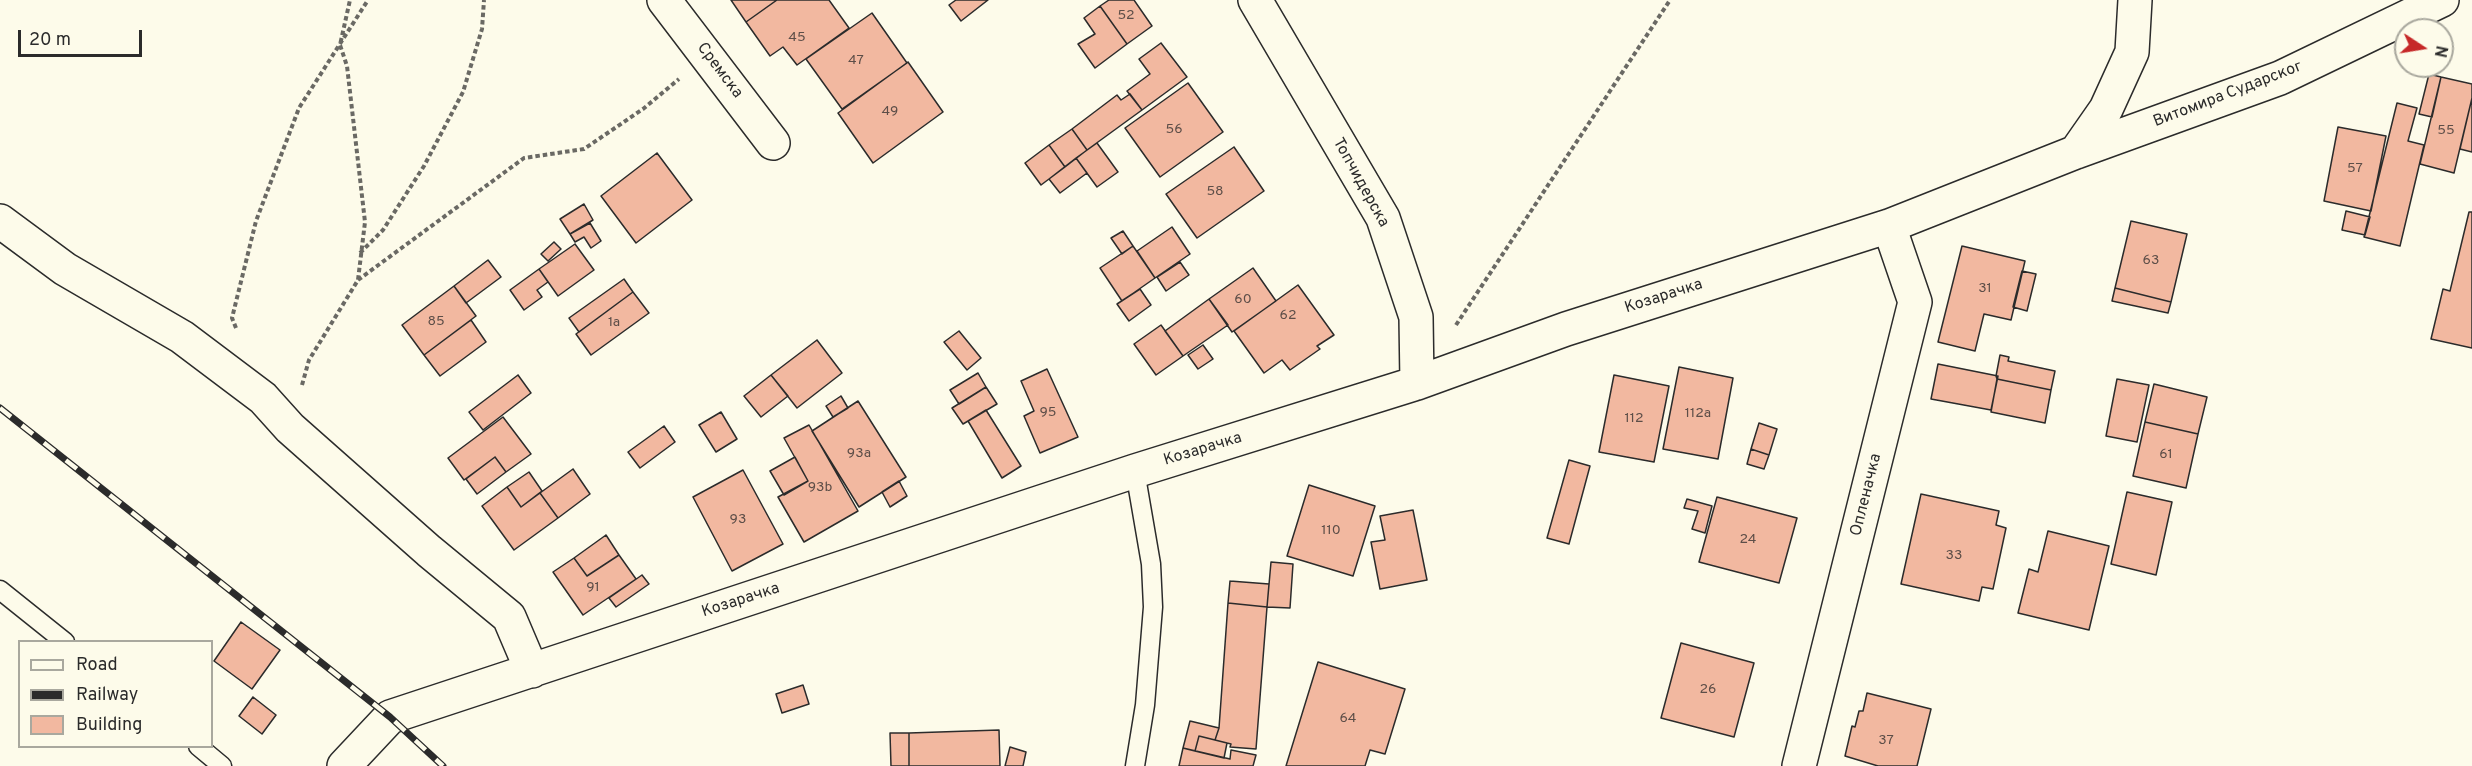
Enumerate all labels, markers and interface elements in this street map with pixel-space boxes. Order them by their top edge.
house number: 52 [1117,8,1135,24]
scale bar [21,18,146,56]
north arrow [2394,18,2454,78]
text: 20 m [29,29,71,52]
house number: 45 [788,30,806,46]
street label: Сремска [692,39,746,103]
text: N [2429,44,2451,59]
house number: 47 [848,53,864,69]
street label: Витомира Сударског [2151,58,2305,132]
house number: 49 [882,104,898,120]
house number: 56 [1165,122,1183,138]
house number: 55 [2437,123,2455,139]
street label: Топчидерска [1328,135,1392,231]
house number: 57 [2347,161,2363,177]
house number: 58 [1206,184,1224,200]
house number: 63 [2143,253,2159,269]
street label: Козарачка [1623,275,1705,319]
house number: 31 [1978,281,1992,297]
house number: 60 [1234,292,1252,308]
house number: 62 [1280,308,1296,324]
house number: 85 [427,314,445,330]
house number: 1a [608,315,620,331]
house number: 95 [1039,405,1057,421]
house number: 112a [1685,406,1711,422]
house number: 112 [1624,411,1644,427]
street label: Козарачка [1162,429,1244,471]
house number: 93a [847,446,871,462]
house number: 61 [2159,447,2173,463]
street label: Опленачка [1847,452,1887,538]
house number: 93b [808,480,832,496]
house number: 93 [730,512,746,528]
house number: 110 [1321,523,1341,539]
house number: 24 [1739,532,1757,548]
house number: 33 [1946,548,1962,564]
street label: Козарачка [700,579,782,623]
house number: 91 [586,580,600,596]
legend [18,640,213,748]
text: Road [76,654,118,677]
house number: 26 [1700,682,1716,698]
text: Railway [76,684,138,707]
house number: 64 [1339,711,1357,727]
text: Building [76,714,142,737]
house number: 37 [1878,733,1894,749]

